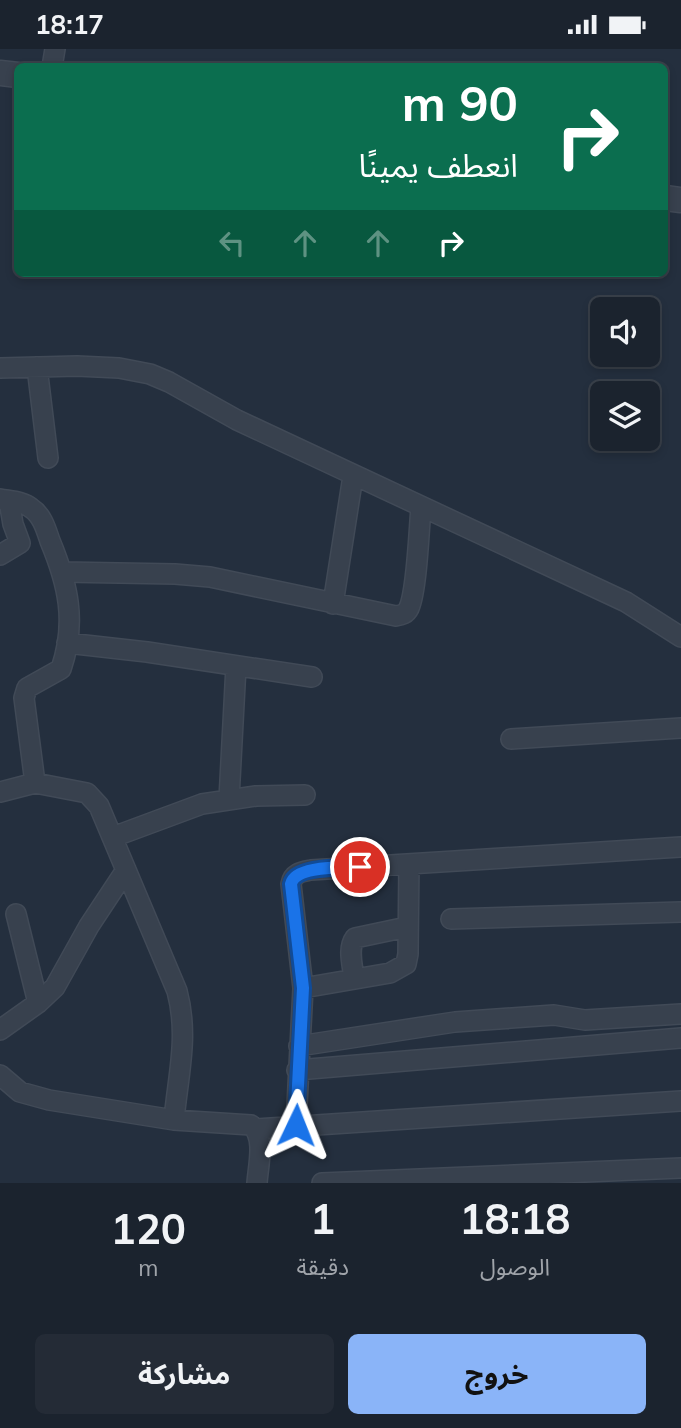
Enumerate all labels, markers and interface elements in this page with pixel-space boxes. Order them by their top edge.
text: 18:17 [35,8,104,41]
text: 90 m [402,72,518,133]
icon: right [542,91,633,182]
text: انعطف يمينًا [359,145,518,185]
icon: left [213,224,251,262]
icon: ahead [286,224,324,262]
icon: ahead [359,224,397,262]
icon: right [432,224,470,262]
map controls [590,297,660,451]
button: sound [590,297,660,367]
button: layers [590,381,660,451]
pin [330,837,390,897]
icon: arrive [341,848,379,886]
position arrow [259,1088,333,1162]
text: 1 [310,1192,335,1245]
text: 18:18 [459,1192,571,1245]
text: 120 [110,1202,186,1255]
text: دقيقة [297,1252,349,1281]
text: الوصول [480,1252,550,1281]
text: m [138,1253,158,1282]
button: مشاركة [35,1334,334,1414]
button: خروج [348,1334,646,1414]

